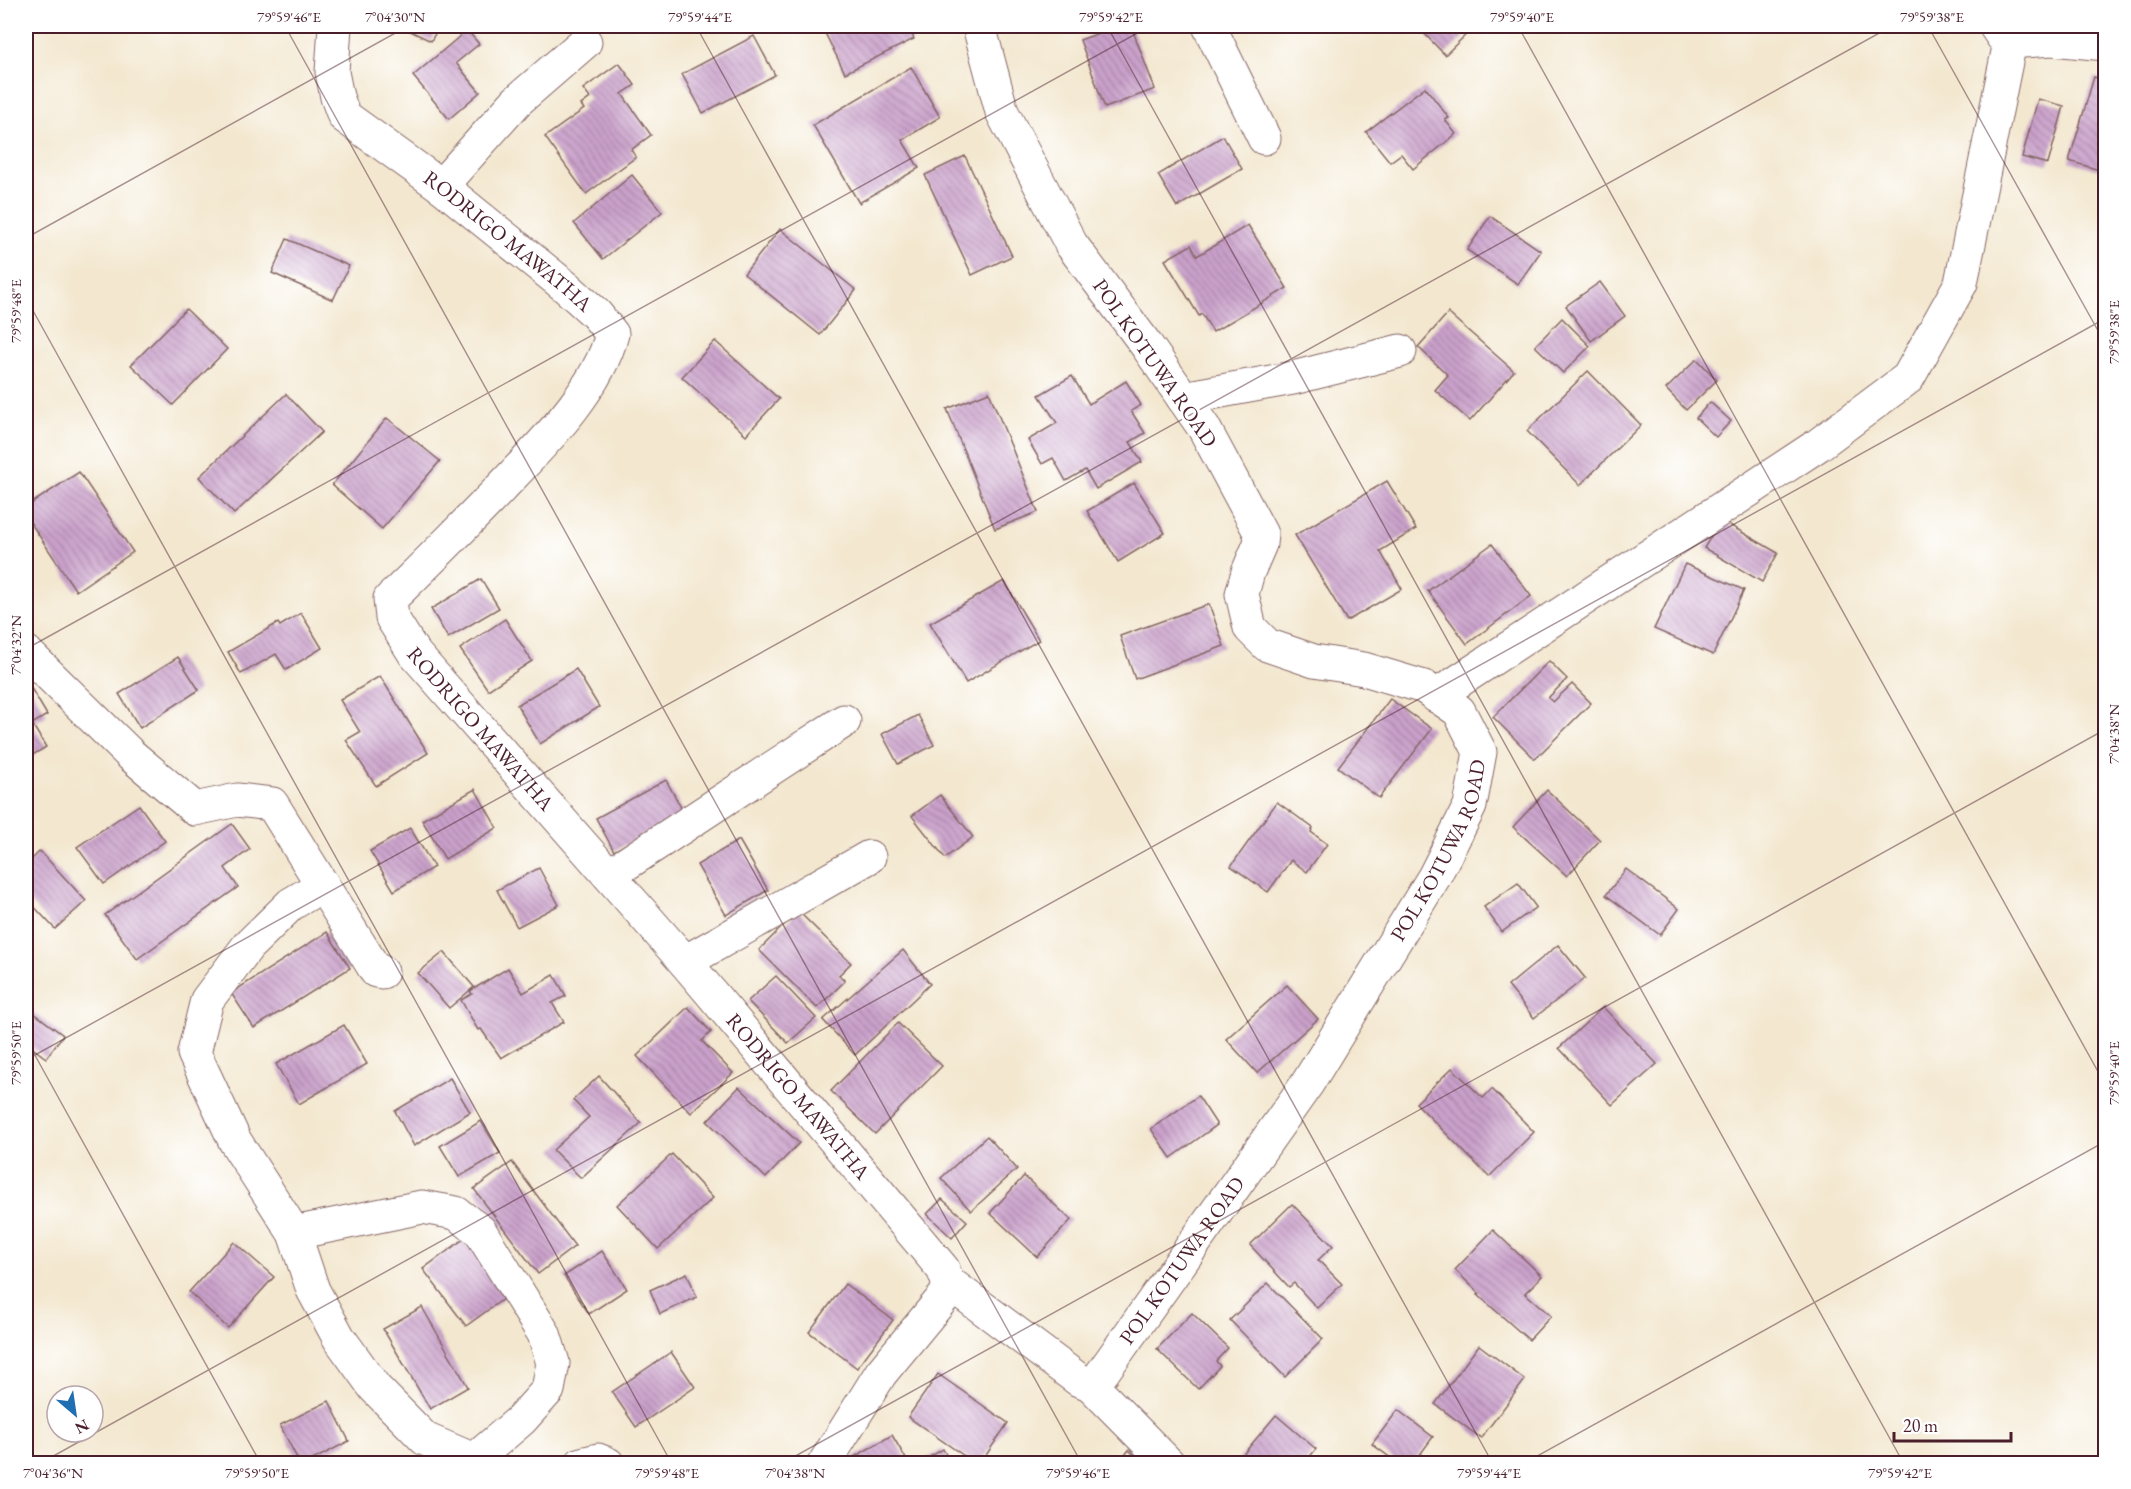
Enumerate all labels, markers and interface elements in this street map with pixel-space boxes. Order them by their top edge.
text: 79°59'46"E [257,7,322,26]
text: 7°04'30"N [365,7,425,26]
text: 79°59'44"E [668,7,733,26]
text: 79°59'42"E [1079,7,1144,26]
text: 79°59'40"E [1490,7,1555,26]
text: 79°59'38"E [1900,7,1965,26]
street label: RODRIGO MAWATHA [419,164,599,318]
street label: POL KOTUWA ROAD [1087,273,1224,452]
text: 79°59'48"E [6,278,25,343]
text: 79°59'38"E [2104,299,2123,364]
text: 7°04'32"N [6,615,25,675]
street label: RODRIGO MAWATHA [401,641,560,816]
text: 7°04'38"N [2104,704,2123,764]
street label: POL KOTUWA ROAD [1384,757,1491,946]
street label: RODRIGO MAWATHA [721,1007,876,1185]
text: 79°59'50"E [6,1020,25,1085]
text: 79°59'40"E [2104,1040,2123,1105]
street label: POL KOTUWA ROAD [1113,1171,1250,1349]
north arrow [45,1384,105,1444]
scale bar [1894,1405,2011,1443]
text: N [71,1414,93,1439]
text: 20 m [1903,1414,1938,1437]
text: 7°04'36"N [23,1463,83,1482]
text: 79°59'50"E [225,1463,290,1482]
text: 79°59'48"E [635,1463,700,1482]
text: 7°04'38"N [765,1463,825,1482]
text: 79°59'46"E [1046,1463,1111,1482]
text: 79°59'44"E [1457,1463,1522,1482]
text: 79°59'42"E [1868,1463,1933,1482]

